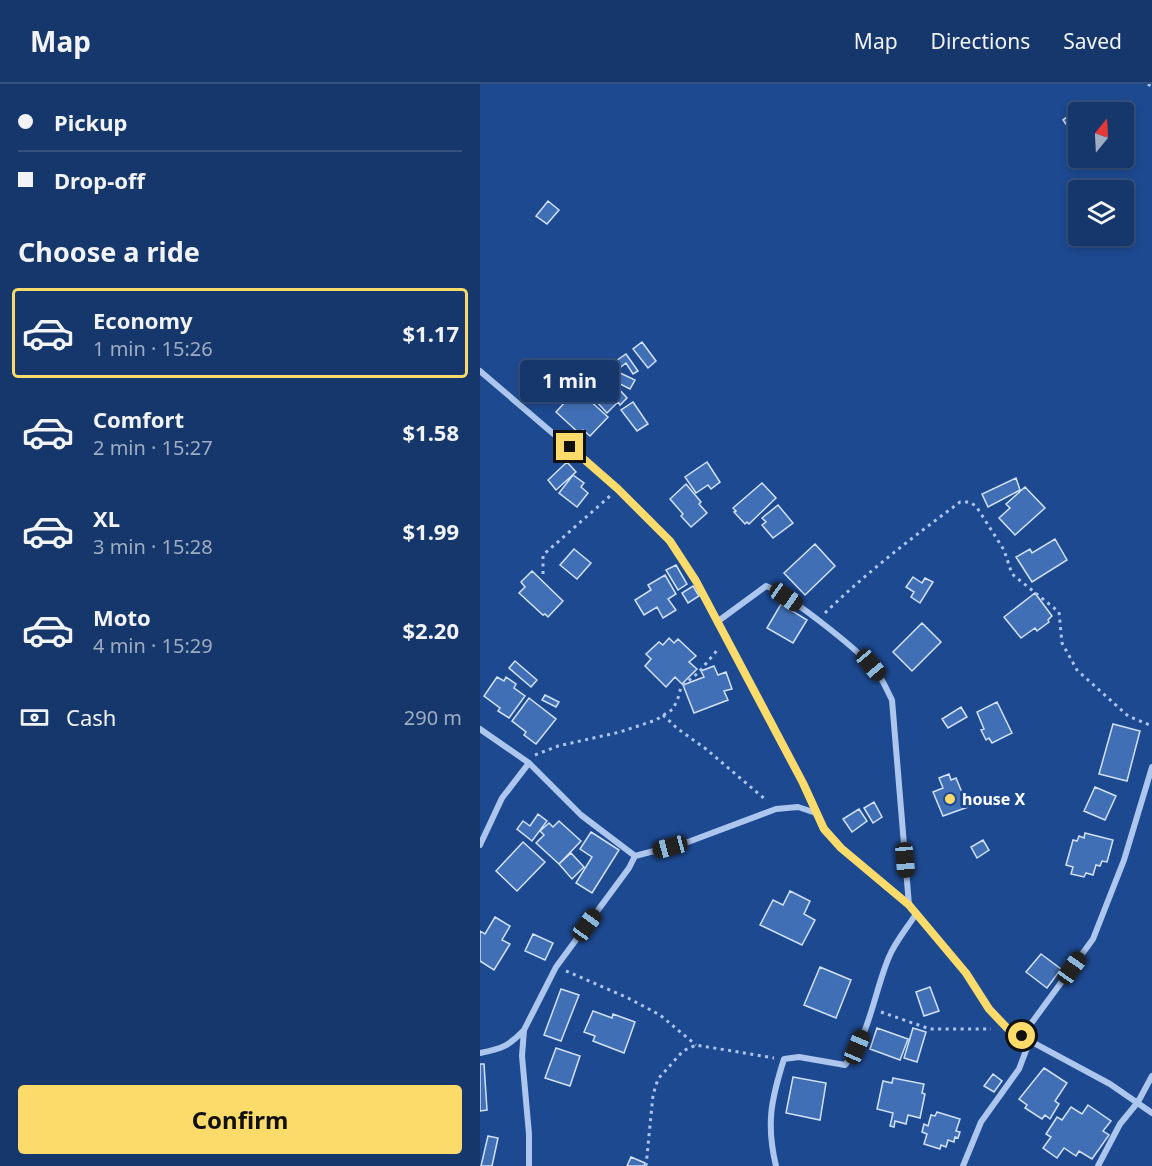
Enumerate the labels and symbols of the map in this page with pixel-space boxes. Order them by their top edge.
north arrow [1068,102,1134,168]
callout: 1 min [520,360,620,402]
route end [556,433,583,460]
car [766,579,806,615]
car [853,645,889,685]
place label: house X [962,788,1026,810]
marker: house X [943,792,957,806]
car [650,834,690,860]
car [894,841,916,879]
car [569,905,605,945]
car [1054,948,1090,988]
route start [1008,1022,1035,1049]
car [842,1027,872,1067]

